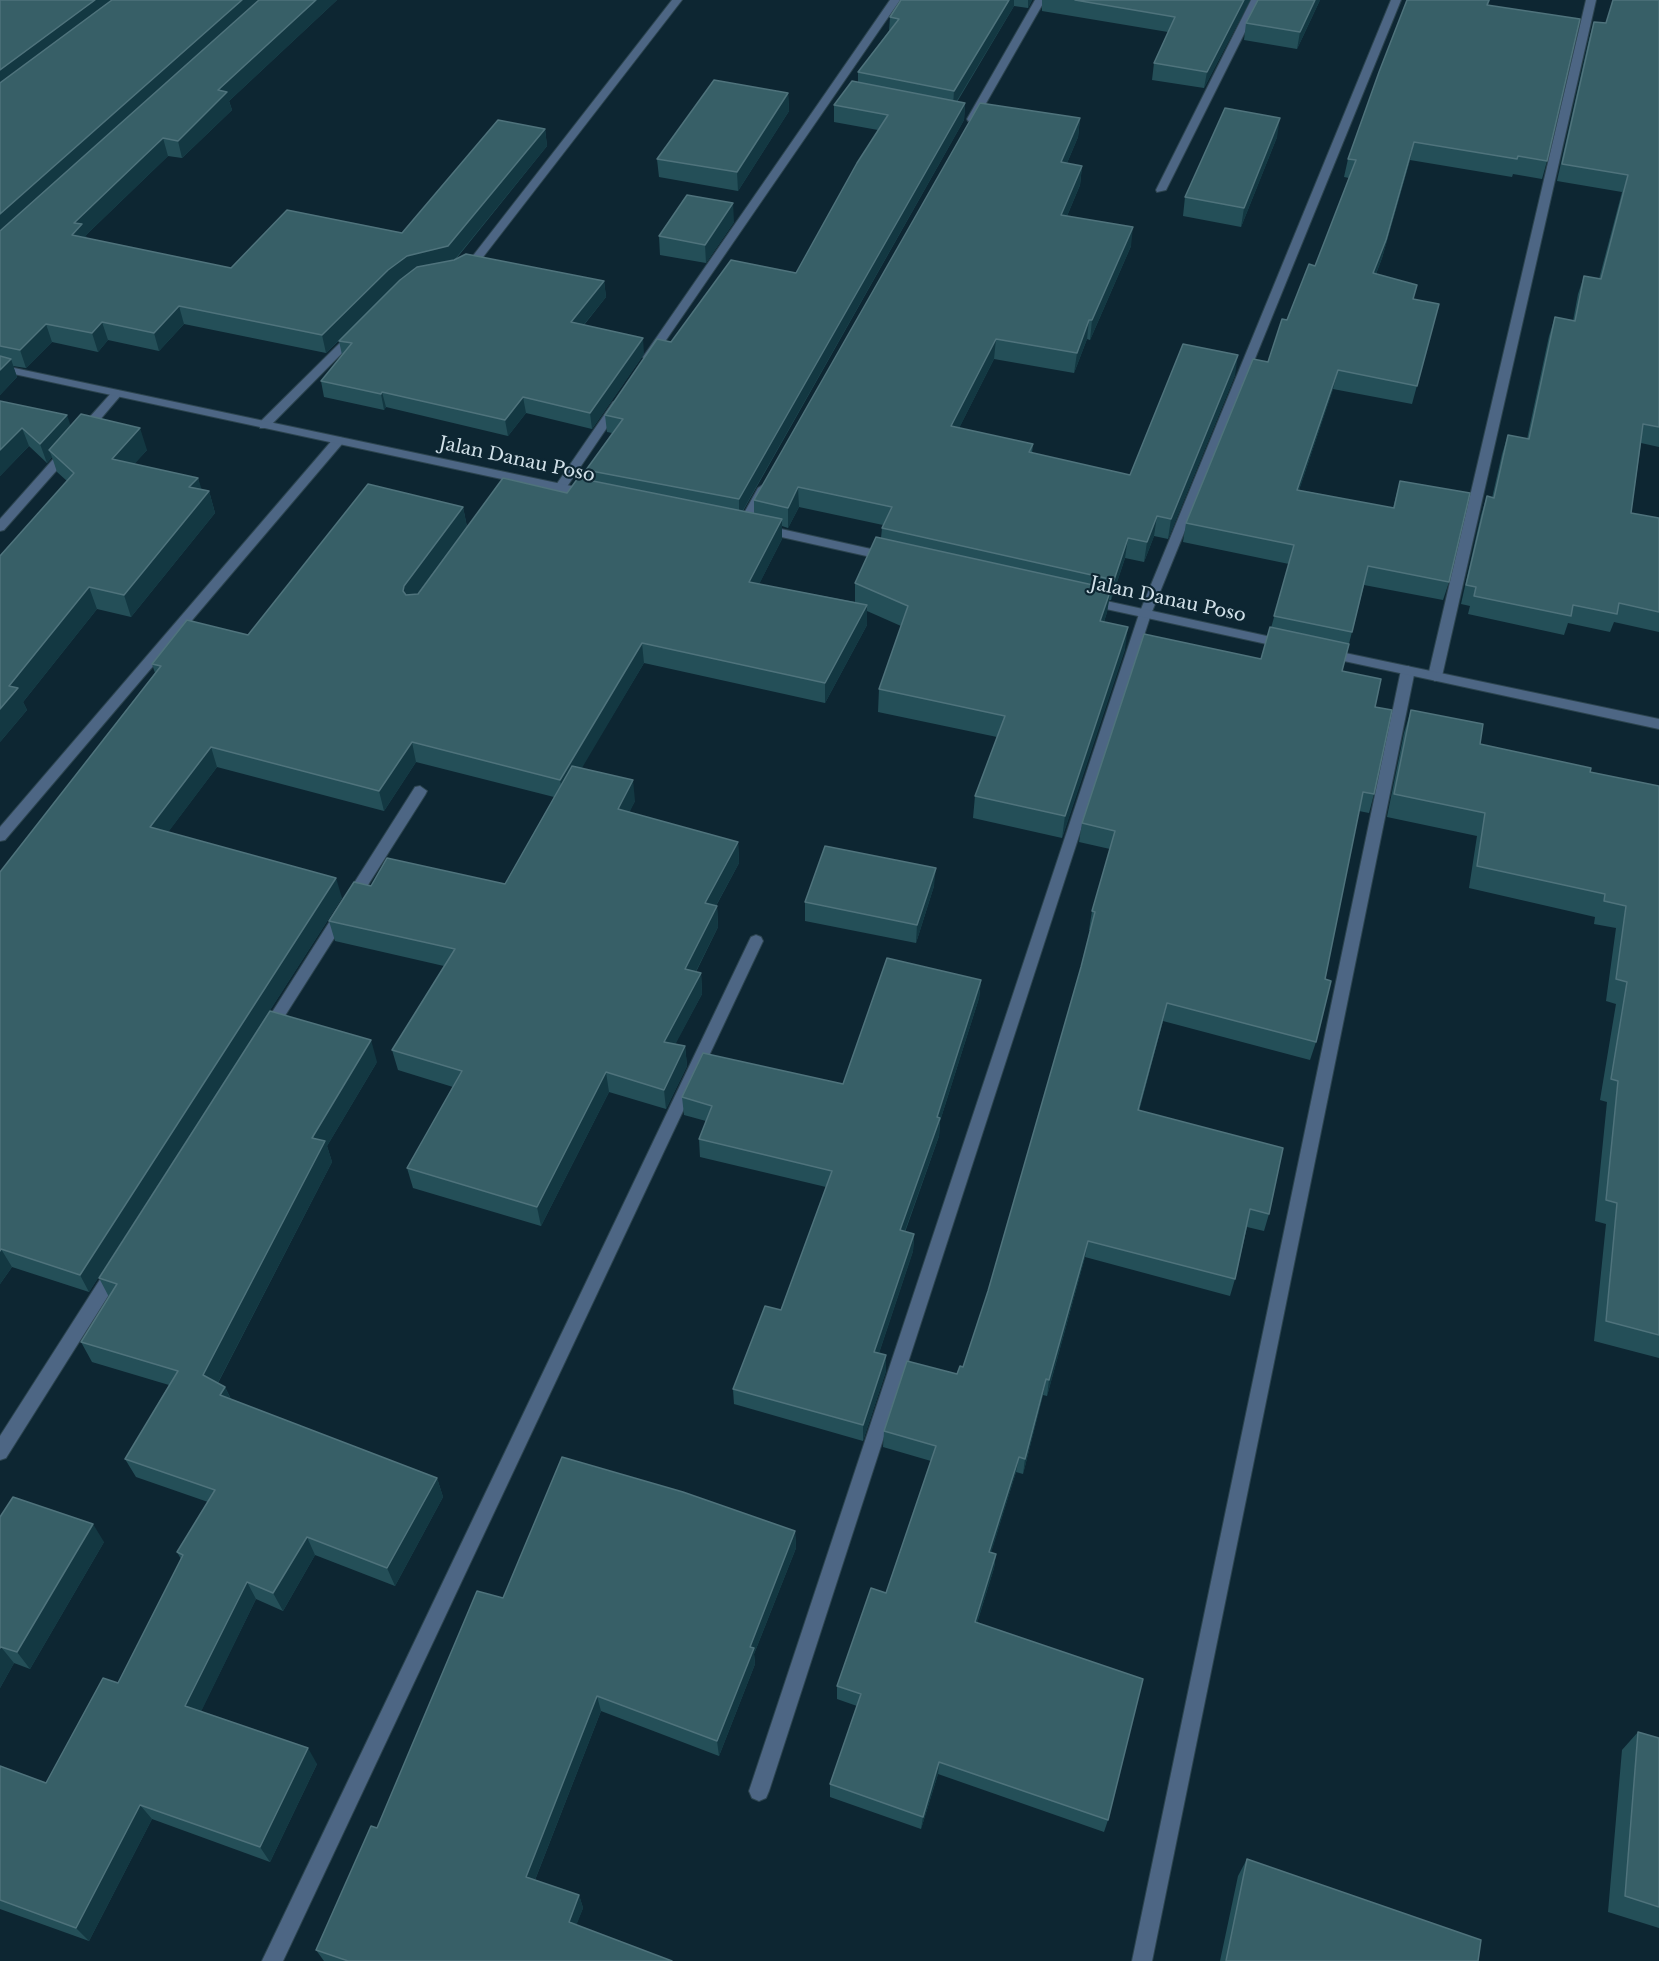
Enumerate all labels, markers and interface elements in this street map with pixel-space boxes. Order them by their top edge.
street label: Jalan Danau Poso [437,433,597,487]
street label: Jalan Danau Poso [1088,573,1248,627]

